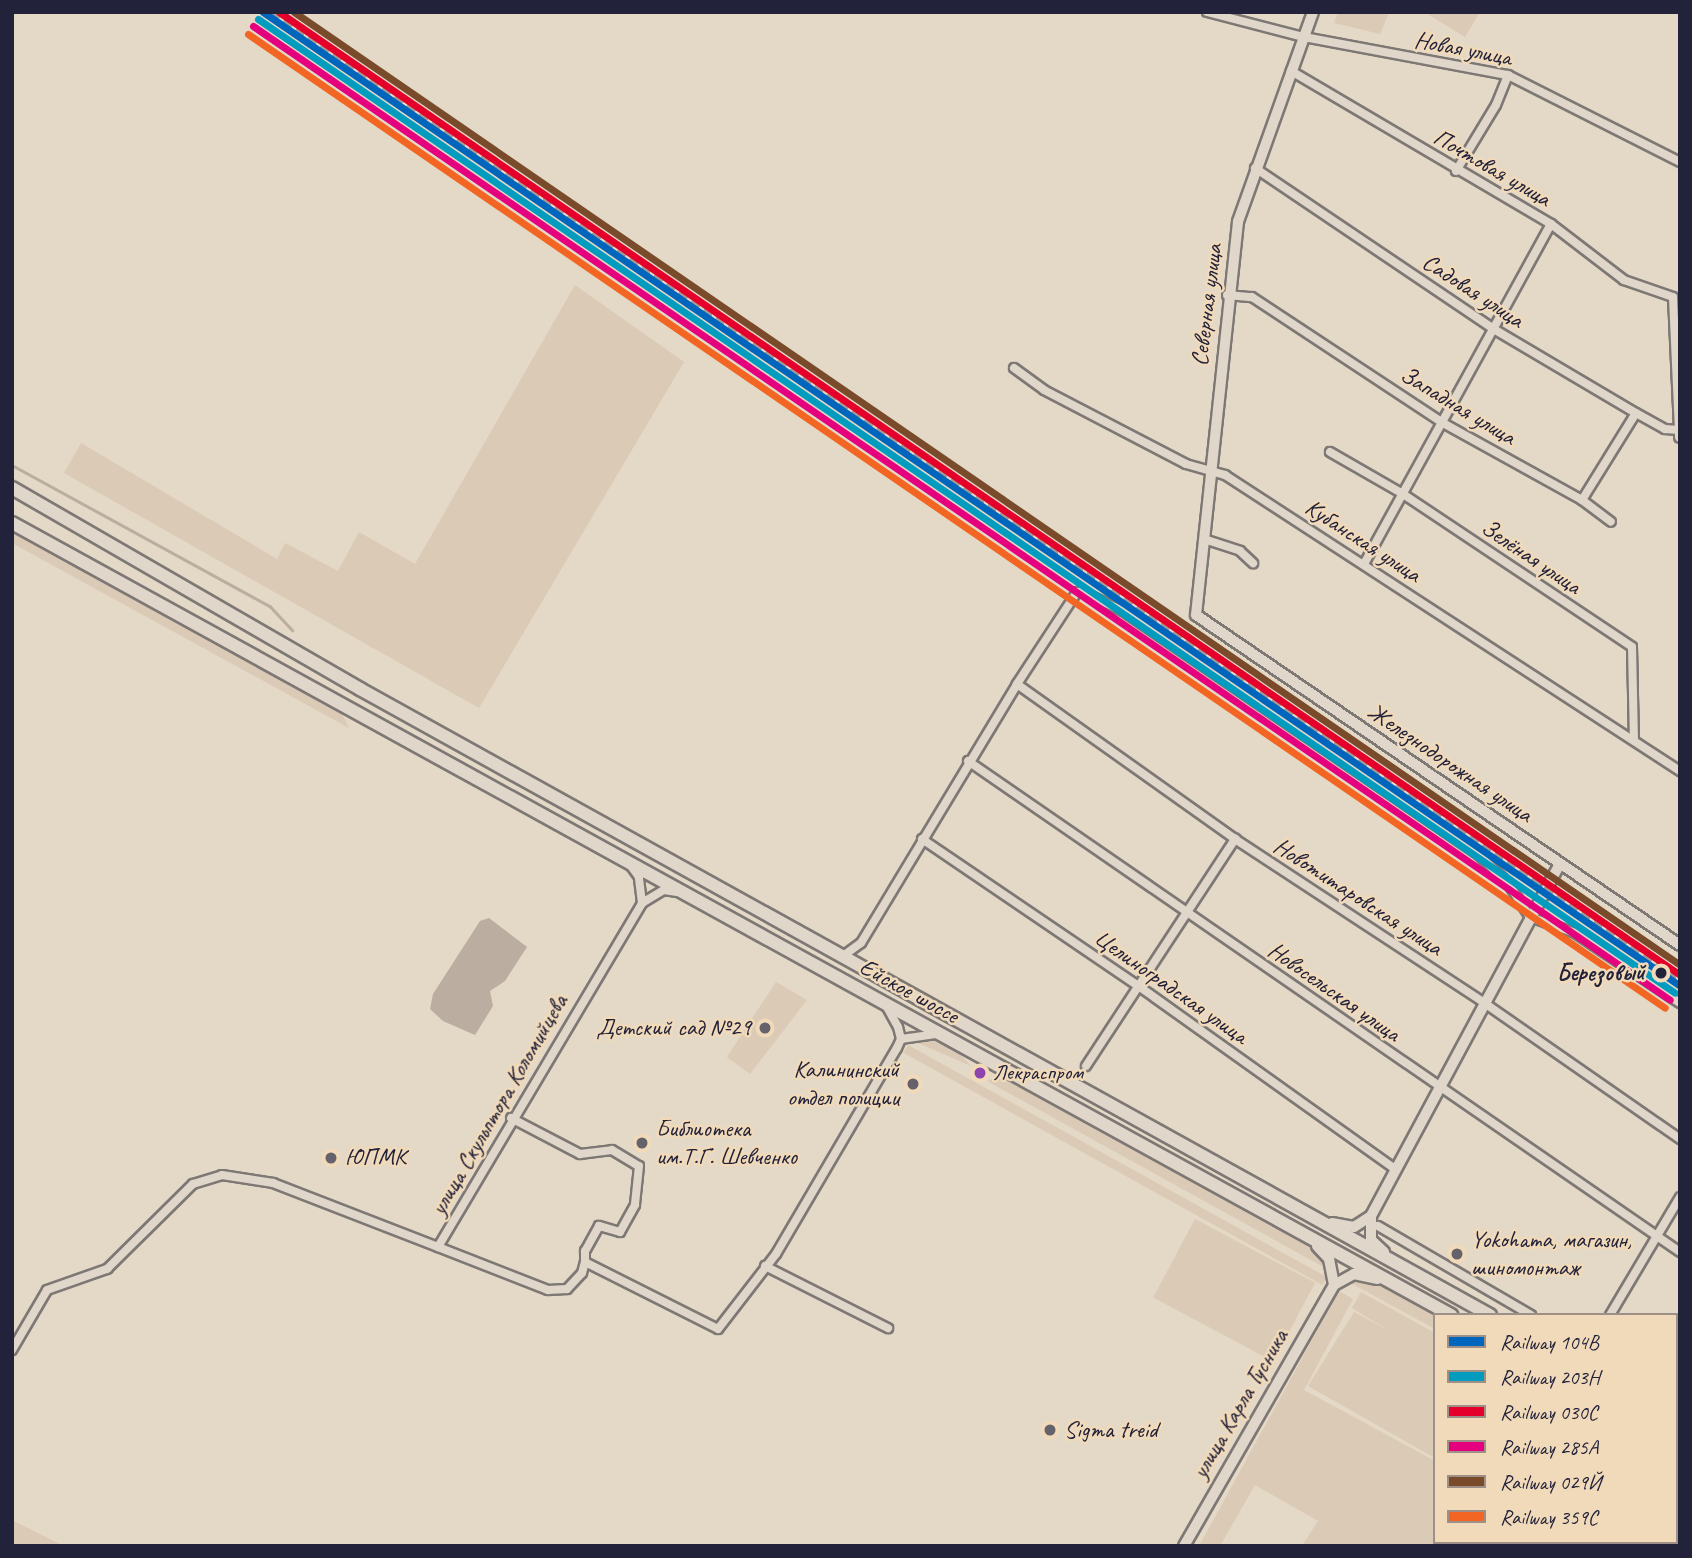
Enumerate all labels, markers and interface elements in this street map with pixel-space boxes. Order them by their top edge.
street label: Новая улица [1412,25,1514,73]
street label: Почтовая улица [1428,123,1556,213]
street label: Северная улица [1185,242,1229,368]
street label: Садовая улица [1416,247,1530,335]
street label: Западная улица [1395,360,1521,452]
street label: Кубанская улица [1299,492,1427,590]
street label: Зелёная улица [1475,512,1587,602]
street label: Железнодорожная улица [1361,696,1539,830]
street label: Новотитаровская улица [1267,831,1449,963]
street label: Целиноградская улица [1088,923,1254,1051]
street label: Новосельская улица [1262,935,1406,1049]
street label: Ейское шоссе [854,952,964,1030]
place label: Березовый [1557,959,1645,987]
marker: Березовый [1651,963,1671,983]
street label: улица Скульптора Коломийцева [423,988,575,1222]
place label: Детский сад №29 [596,1014,751,1042]
marker: Детский сад №29 [757,1020,773,1036]
place label: Калининский отдел полиции [787,1056,899,1112]
place label: Лекраспром [993,1060,1083,1086]
marker: Лекраспром [973,1066,987,1080]
marker: Калининский отдел полиции [905,1076,921,1092]
place label: Библиотека им.Т.Г. Шевченко [656,1115,797,1171]
marker: Библиотека им.Т.Г. Шевченко [634,1135,650,1151]
place label: ЮПМК [345,1144,406,1172]
marker: ЮПМК [323,1150,339,1166]
place label: Yokohama, магазин, шиномонтаж [1471,1226,1632,1282]
marker: Yokohama, магазин, шиномонтаж [1449,1246,1465,1262]
legend [1433,1313,1678,1544]
street label: улица Карла Гусника [1186,1325,1294,1483]
text: Railway 104В [1500,1329,1599,1355]
text: Railway 203Н [1500,1364,1600,1390]
text: Railway 030C [1500,1399,1598,1425]
place label: Sigma treid [1064,1416,1158,1444]
marker: Sigma treid [1042,1422,1058,1438]
text: Railway 285А [1500,1434,1598,1460]
text: Railway 029Й [1500,1469,1601,1495]
text: Railway 359С [1500,1504,1598,1530]

